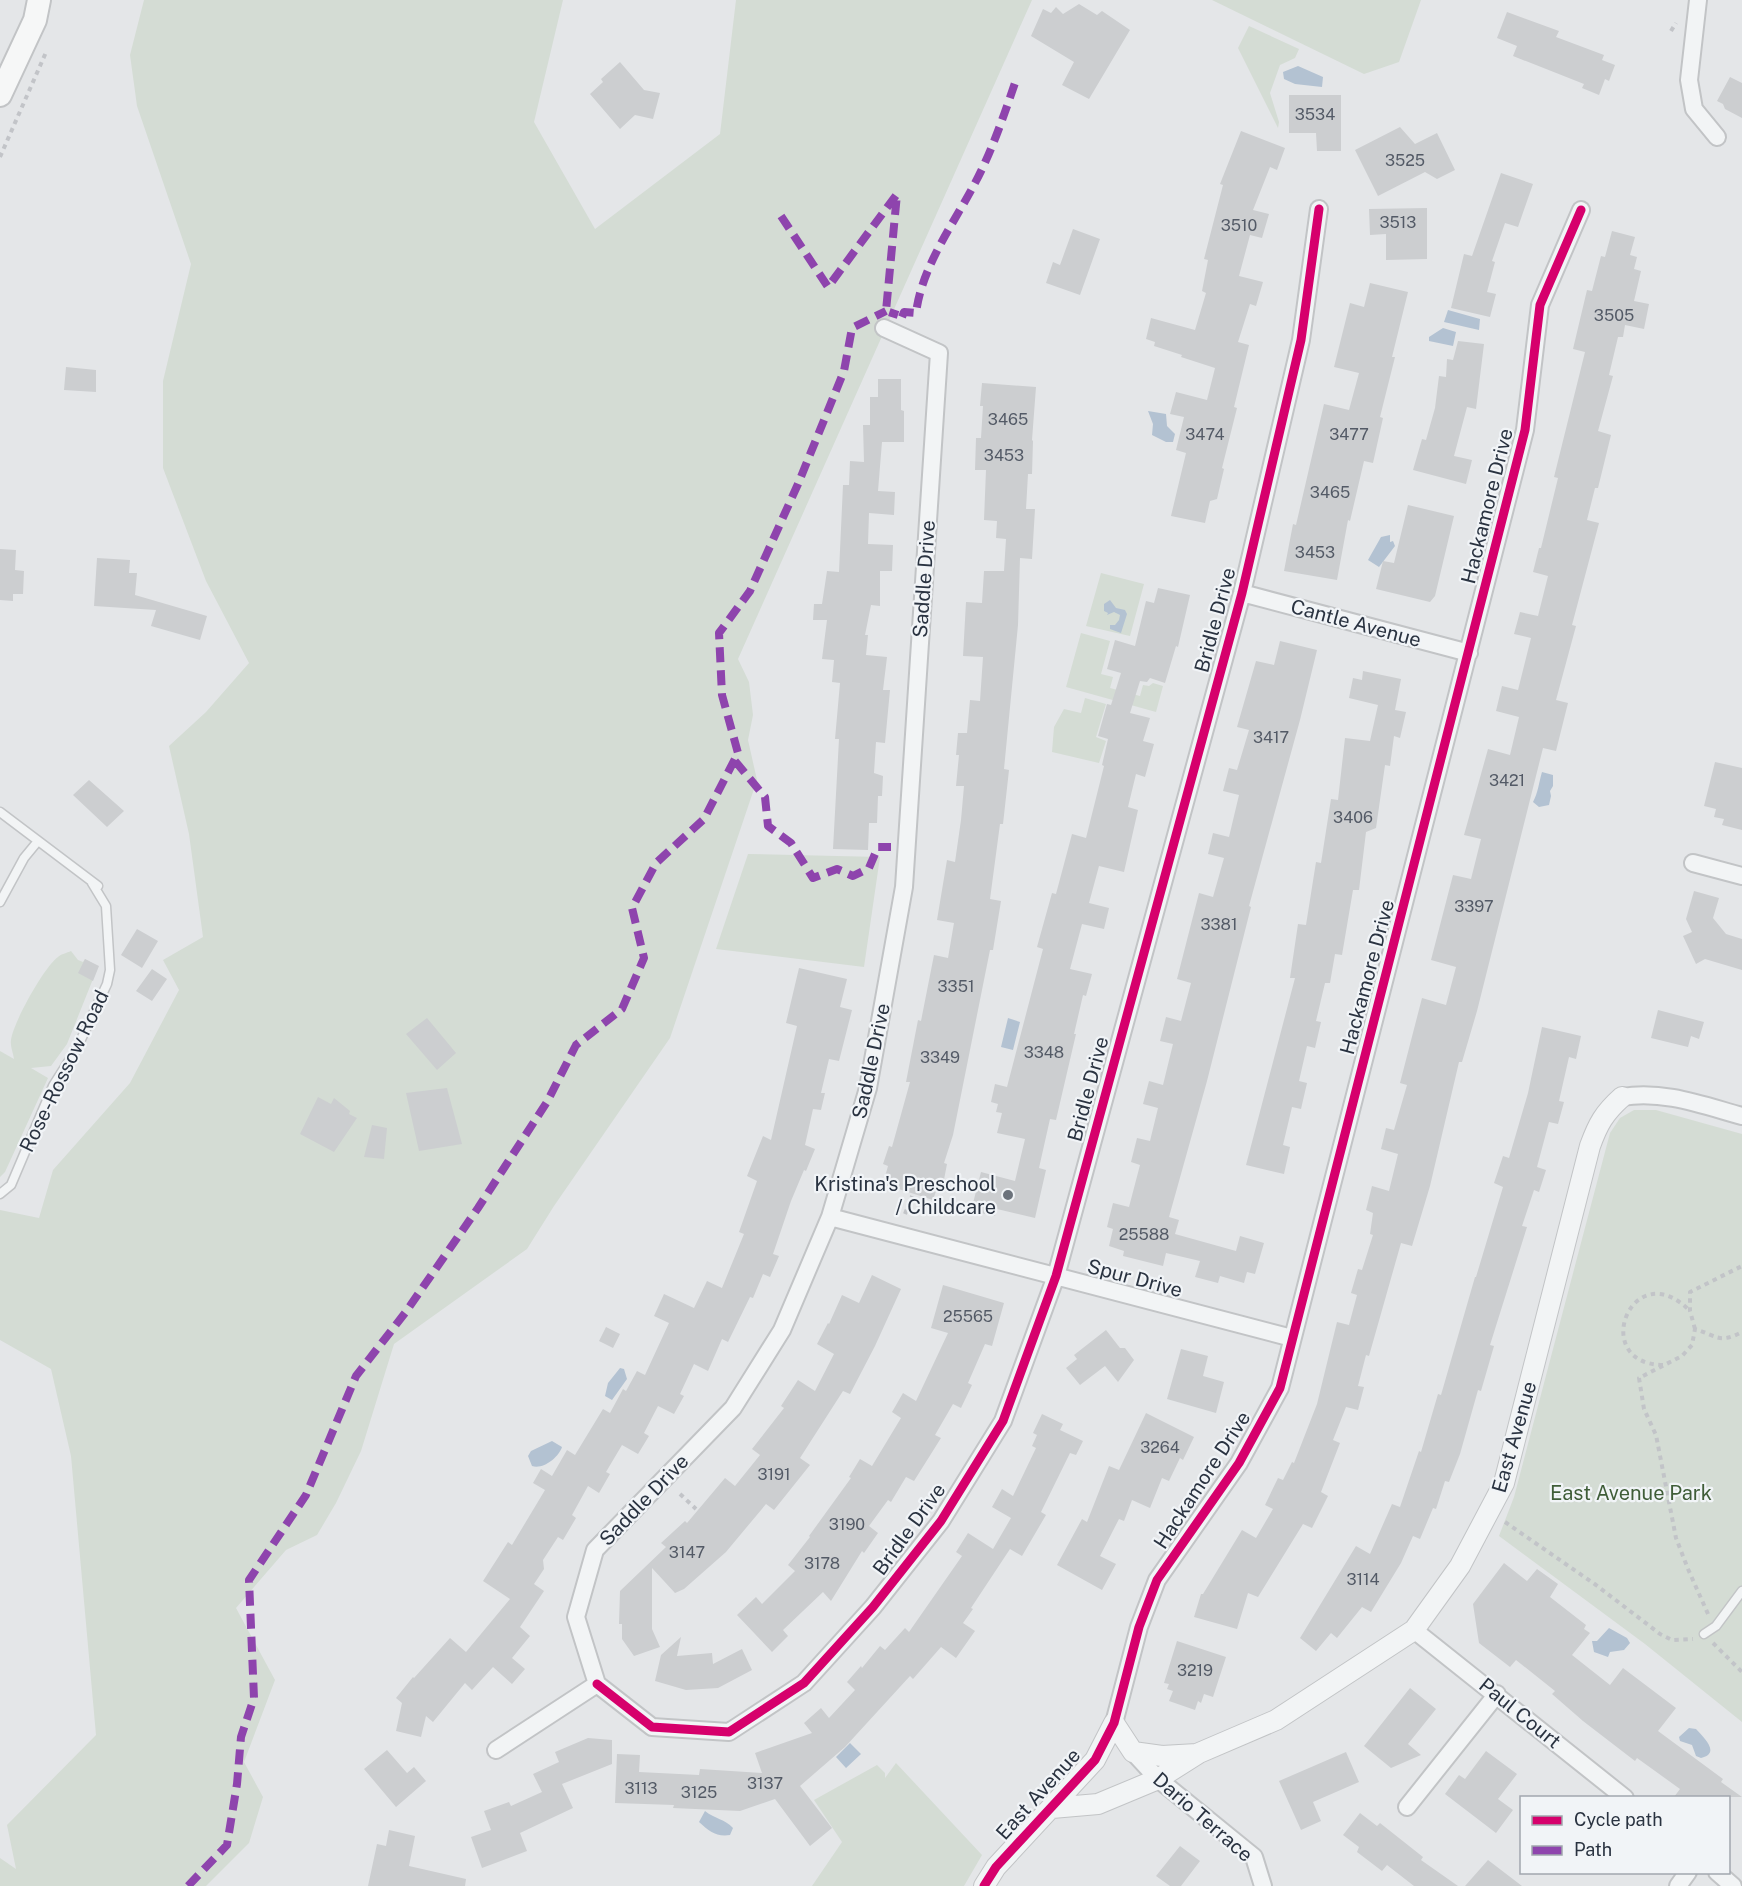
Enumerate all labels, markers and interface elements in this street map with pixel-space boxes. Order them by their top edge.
house number: 3534 [1295,105,1335,124]
house number: 3525 [1385,151,1425,170]
house number: 3513 [1380,213,1416,232]
house number: 3510 [1221,216,1258,235]
house number: 3505 [1594,306,1634,325]
house number: 3465 [988,410,1028,429]
house number: 3474 [1185,425,1225,444]
house number: 3477 [1329,425,1369,444]
street label: Hackamore Drive [1456,426,1518,586]
house number: 3453 [984,446,1024,465]
house number: 3465 [1310,483,1350,502]
street label: Saddle Drive [908,519,940,639]
house number: 3453 [1295,543,1335,562]
street label: Bridle Drive [1189,565,1241,675]
street label: Cantle Avenue [1288,594,1424,652]
house number: 3417 [1253,728,1289,747]
house number: 3421 [1489,771,1525,790]
house number: 3406 [1333,808,1373,827]
street label: Hackamore Drive [1335,897,1399,1057]
house number: 3397 [1454,897,1494,916]
house number: 3381 [1201,915,1237,934]
house number: 3351 [938,977,974,996]
street label: Rose-Rossow Road [14,986,114,1156]
street label: Saddle Drive [847,1001,895,1121]
street label: Bridle Drive [1062,1034,1114,1144]
house number: 3348 [1024,1043,1064,1062]
house number: 3349 [920,1048,960,1067]
place label: Kristina's Preschool / Childcare [814,1172,996,1219]
marker: Kristina's Preschool / Childcare [1001,1188,1015,1202]
house number: 25588 [1119,1225,1169,1244]
street label: Spur Drive [1085,1254,1185,1302]
house number: 25565 [943,1307,993,1326]
street label: East Avenue [1487,1379,1541,1495]
street label: Hackamore Drive [1149,1407,1255,1553]
house number: 3264 [1140,1438,1180,1457]
street label: Saddle Drive [594,1449,694,1551]
house number: 3191 [757,1465,791,1484]
street label: Bridle Drive [868,1478,950,1580]
park label: East Avenue Park [1550,1481,1712,1505]
house number: 3190 [829,1515,865,1534]
house number: 3147 [669,1543,705,1562]
house number: 3178 [804,1554,840,1573]
house number: 3114 [1346,1570,1380,1589]
house number: 3219 [1177,1661,1213,1680]
street label: Paul Court [1474,1673,1566,1753]
street label: East Avenue [991,1743,1085,1845]
street label: Dario Terrace [1148,1767,1258,1867]
house number: 3137 [747,1774,783,1793]
house number: 3113 [624,1779,658,1798]
house number: 3125 [681,1783,717,1802]
legend [1520,1796,1730,1874]
text: Cycle path [1574,1809,1663,1830]
text: Path [1574,1839,1612,1860]

